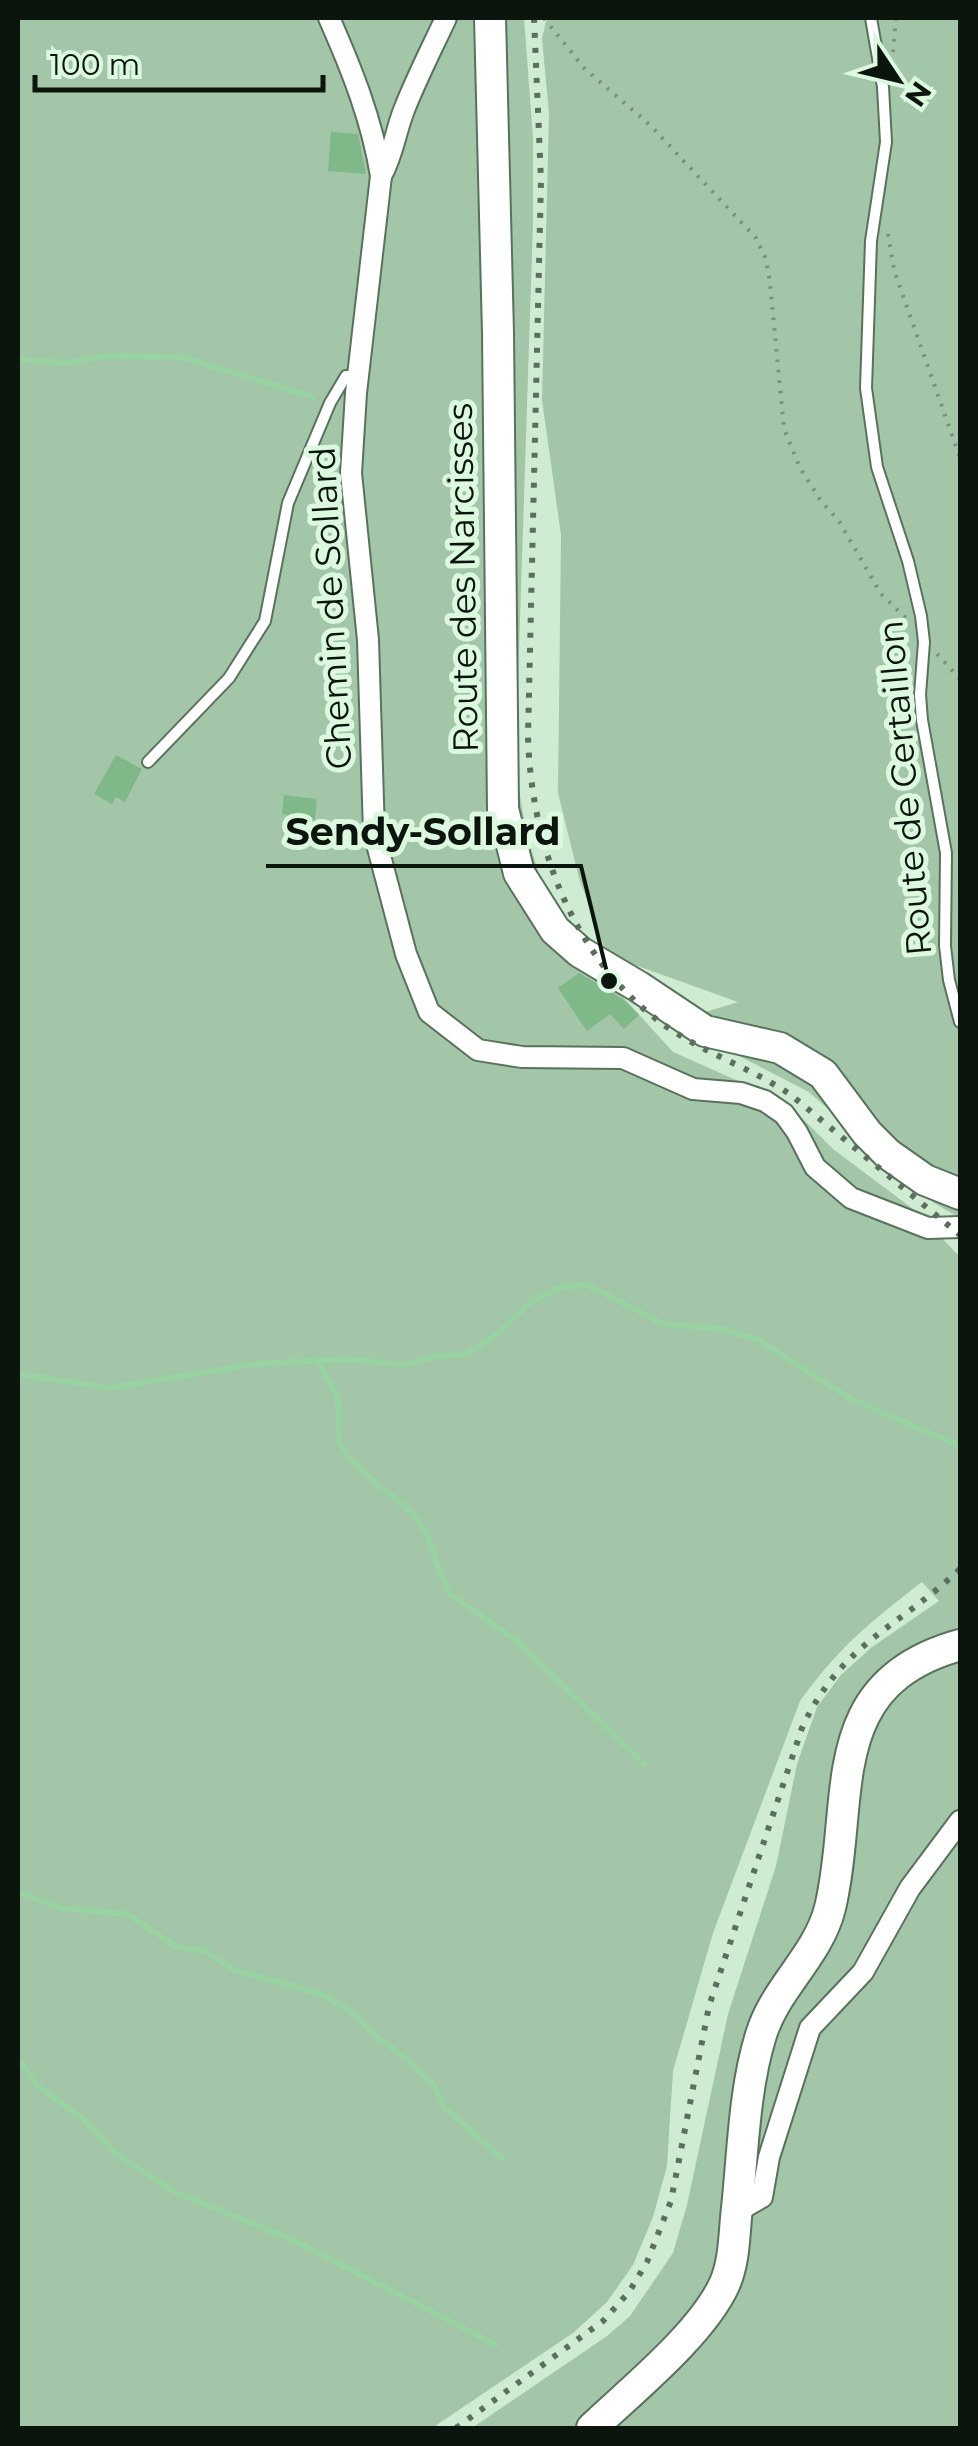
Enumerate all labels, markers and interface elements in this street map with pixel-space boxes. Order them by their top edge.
scale bar [35,30,322,92]
north arrow [848,30,948,130]
text: 100 m [50,46,140,83]
text: N [898,75,939,113]
street label: Route des Narcisses [438,403,487,753]
street label: Chemin de Sollard [301,445,360,771]
street label: Route de Certaillon [868,619,941,957]
callout: Sendy-Sollard [266,798,581,866]
text: Sendy-Sollard [286,808,560,855]

